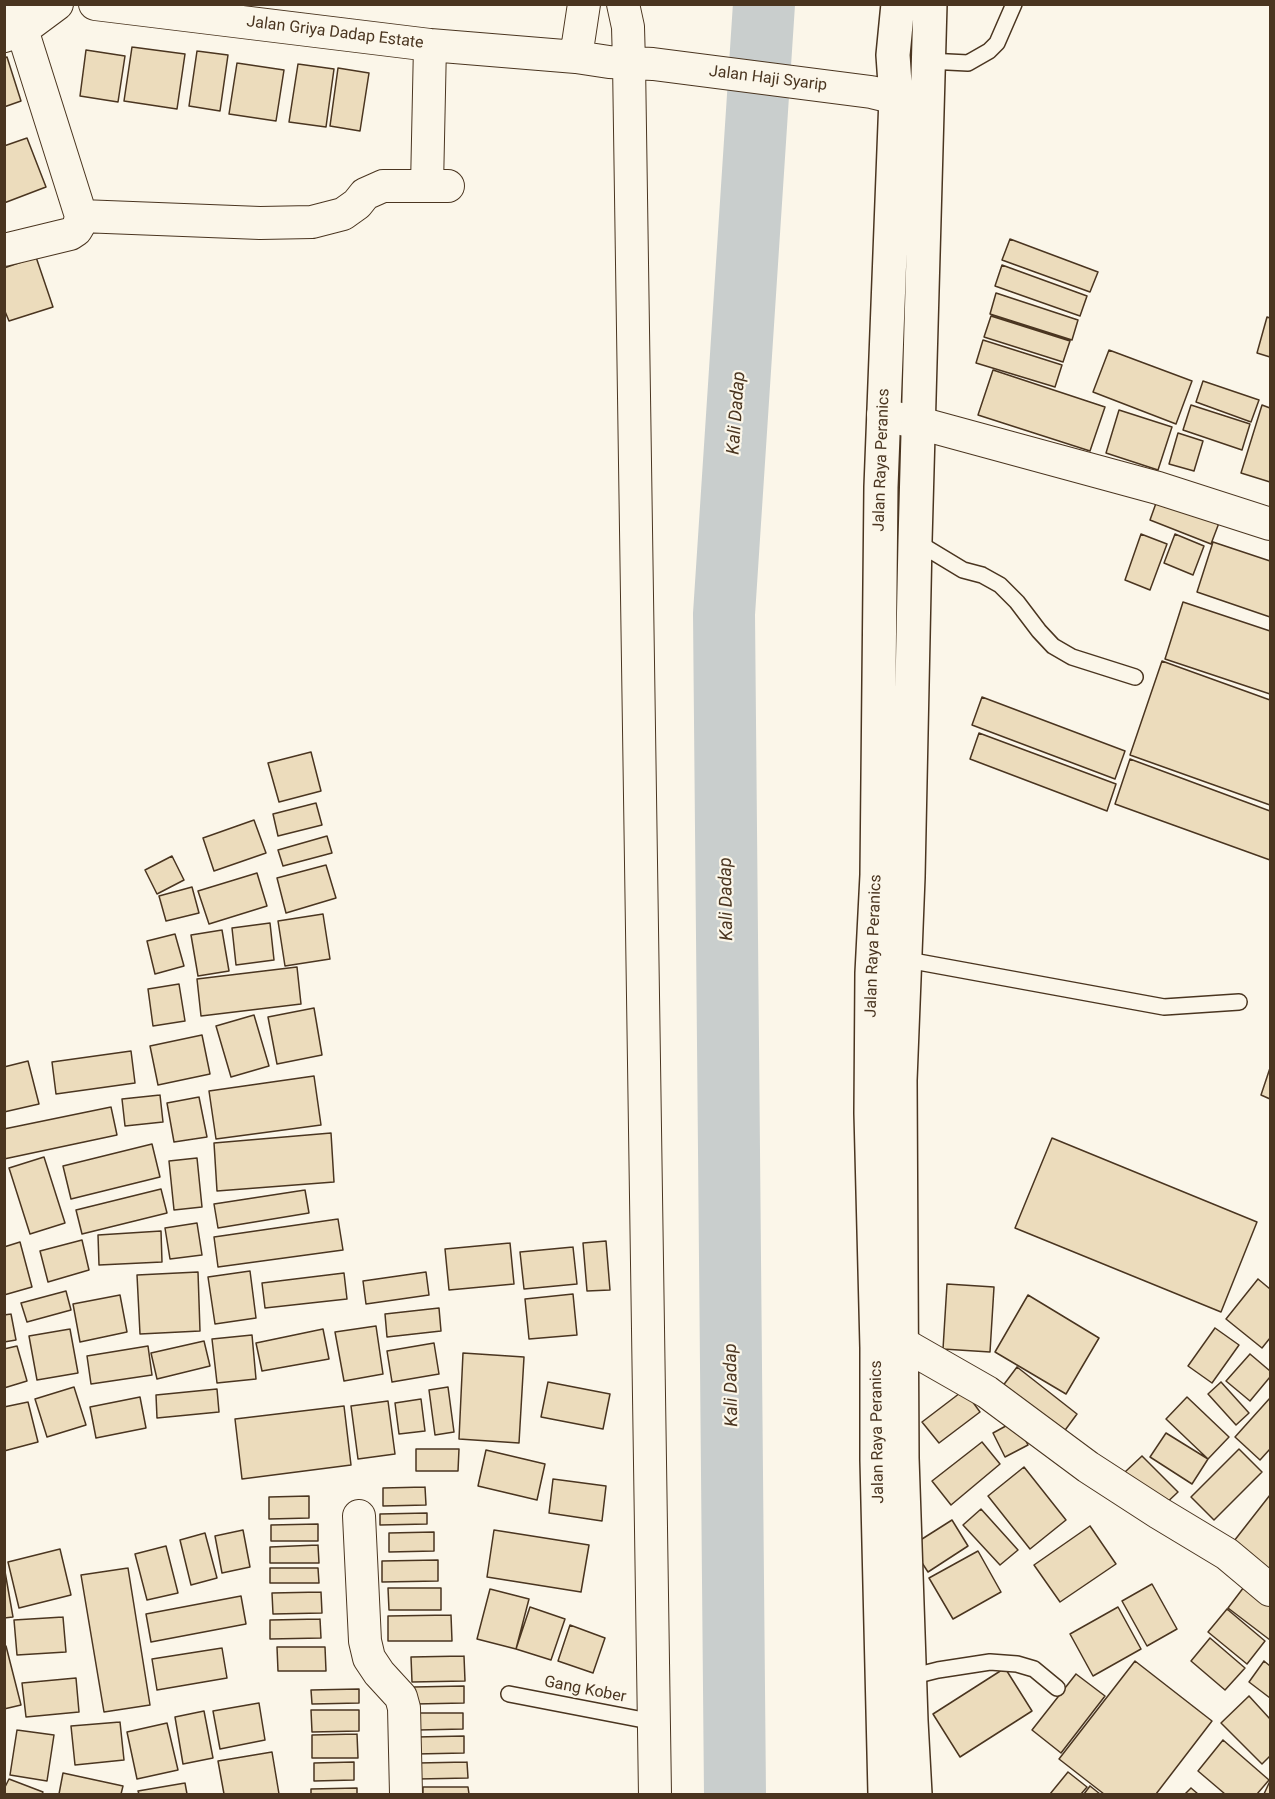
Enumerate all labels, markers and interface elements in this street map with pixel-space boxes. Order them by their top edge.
street label: Jalan Griya Dadap Estate [245,13,425,53]
street label: Jalan Haji Syarip [708,62,828,96]
water label: Kali Dadap [723,371,751,455]
street label: Jalan Raya Peranics [870,388,894,532]
water label: Kali Dadap [715,857,739,941]
street label: Jalan Raya Peranics [862,874,886,1018]
water label: Kali Dadap [720,1343,744,1427]
street label: Jalan Raya Peranics [867,1360,889,1504]
street label: Gang Kober [542,1673,628,1707]

